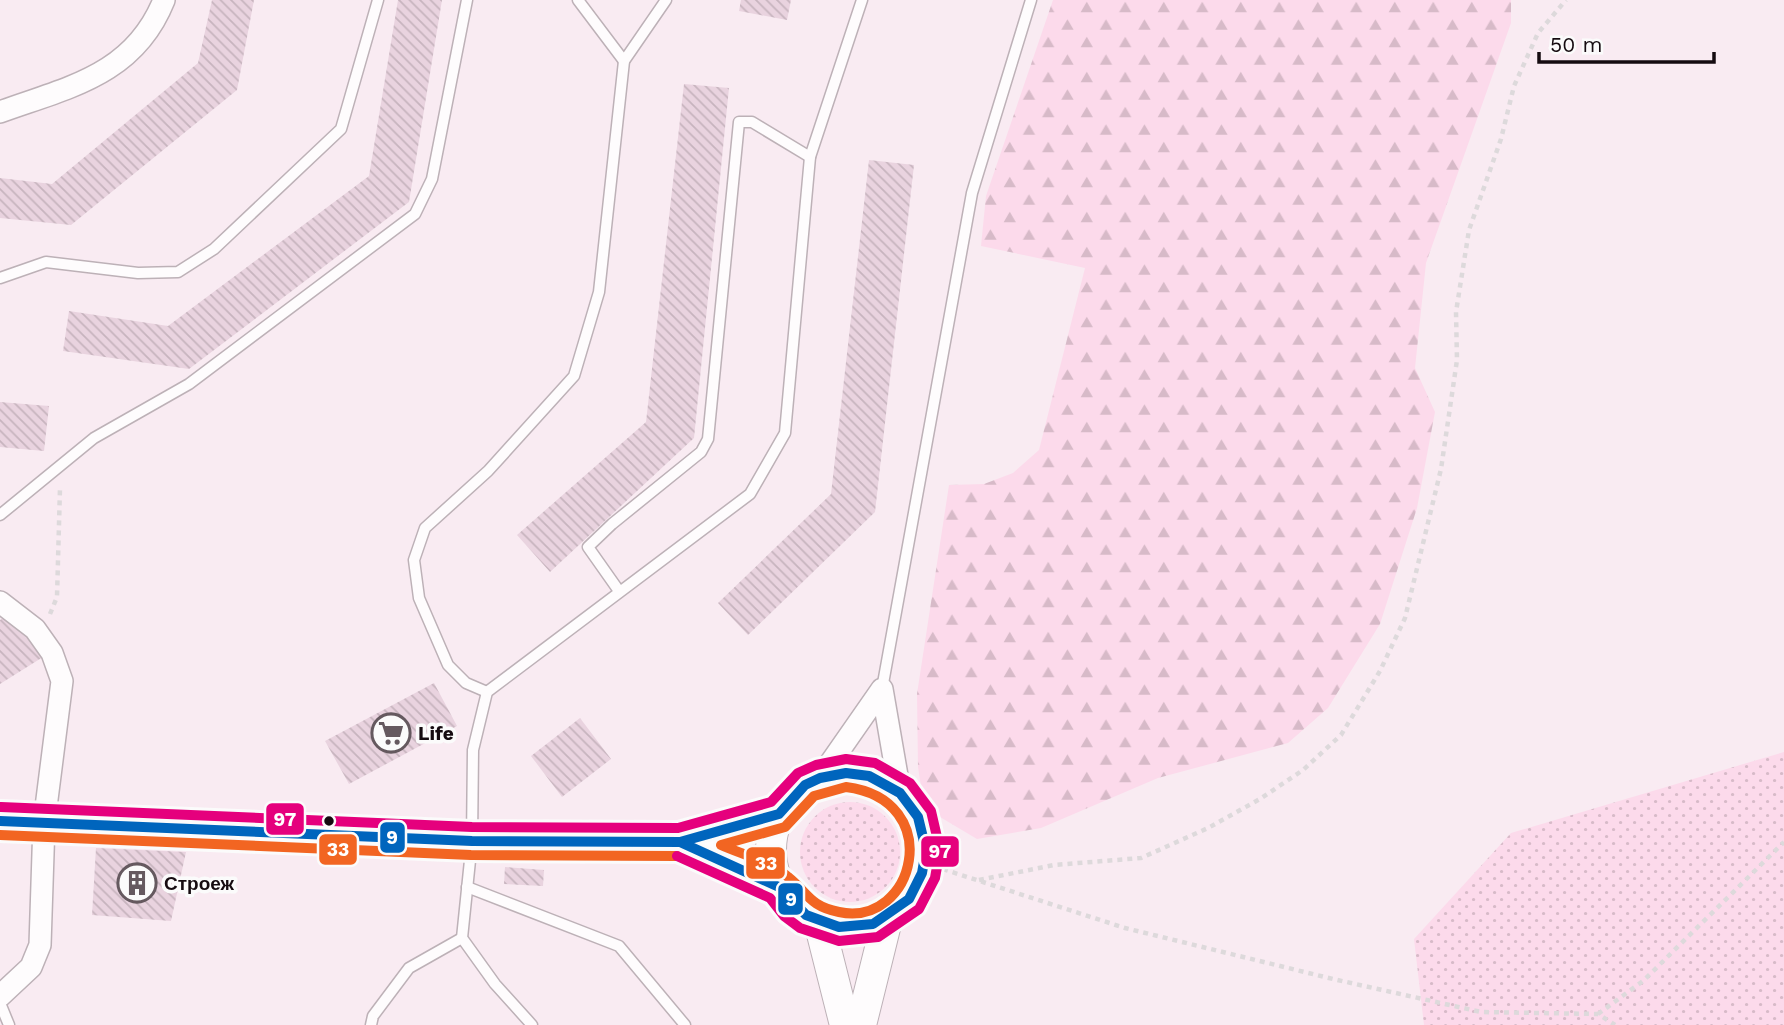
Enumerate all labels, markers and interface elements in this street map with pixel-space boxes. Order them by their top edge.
scale bar [1539,21,1714,65]
text: 50 m [1550,32,1602,57]
supermarket icon: Life [370,712,412,754]
place label: Life [418,722,454,745]
line badge: 97 [265,802,305,836]
text: 97 [274,808,296,831]
unlabelled marker [322,814,336,828]
line badge: 9 [379,821,406,854]
text: 9 [386,826,398,849]
line badge: 33 [318,833,358,866]
line badge: 97 [920,835,960,868]
text: 33 [327,838,349,861]
text: 97 [929,840,951,863]
line badge: 33 [745,846,786,880]
text: 33 [755,852,777,875]
building icon: Строеж [116,862,158,904]
place label: Строеж [164,872,235,895]
line badge: 9 [777,882,804,916]
text: 9 [785,888,797,911]

